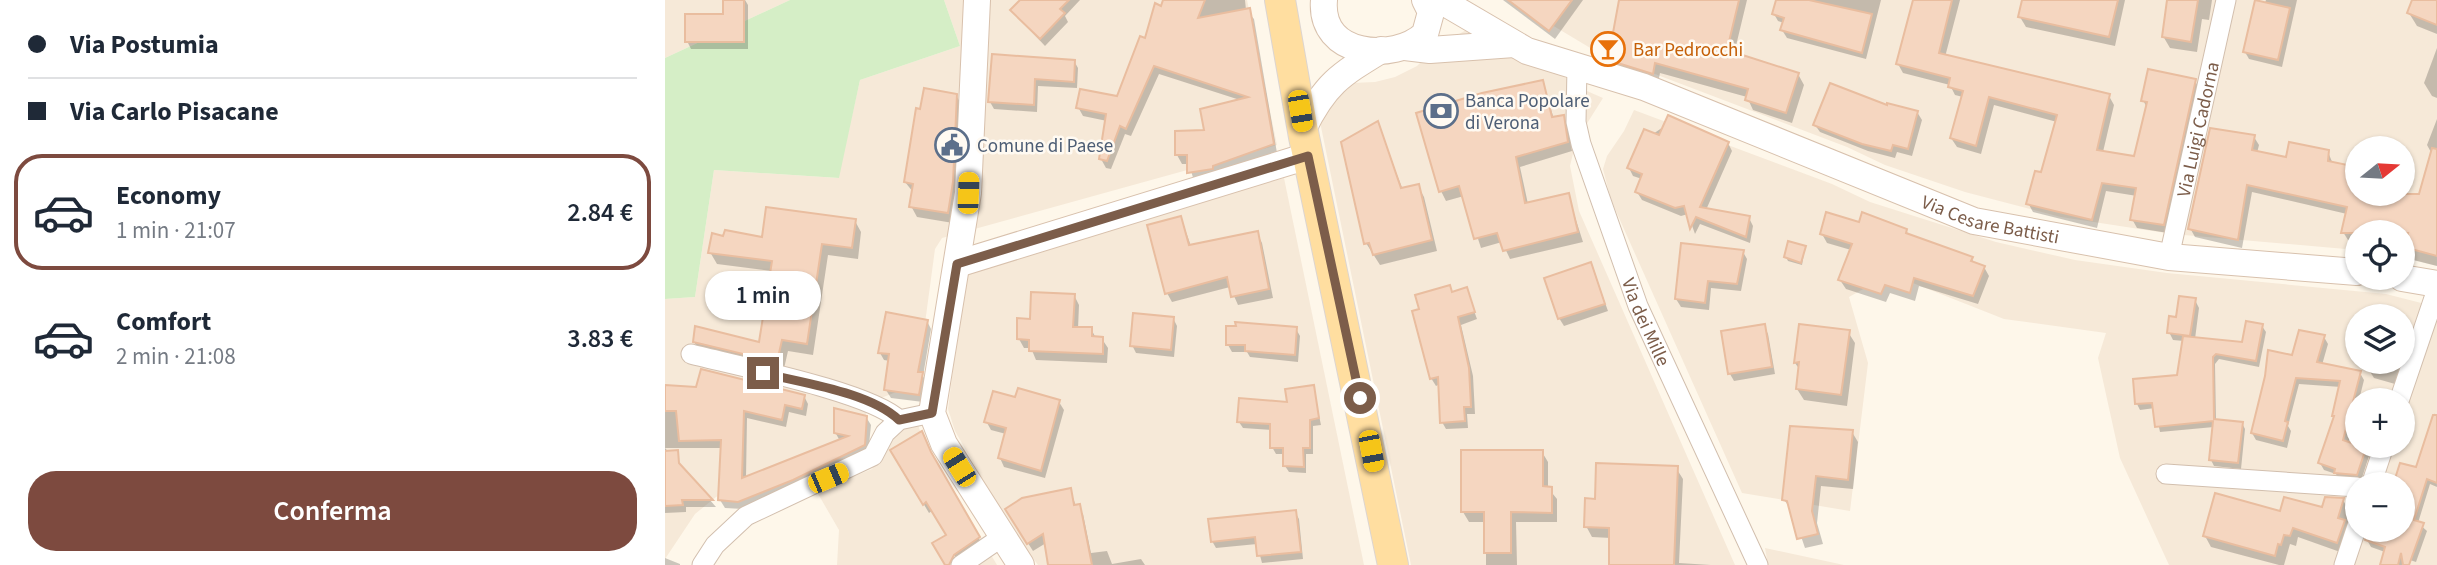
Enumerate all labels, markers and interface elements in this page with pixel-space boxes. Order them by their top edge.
text: Via Postumia [70,26,219,63]
bar icon: Bar Pedrocchi [1589,30,1627,68]
place label: Bar Pedrocchi [1633,37,1743,64]
street label: Via Luigi Cadorna [2171,59,2227,200]
car [1287,88,1314,134]
place label: Banca Popolare di Verona [1465,88,1590,137]
bank icon: Banca Popolare di Verona [1422,92,1460,130]
text: Via Carlo Pisacane [70,93,279,130]
public building icon: Comune di Paese [933,126,971,164]
place label: Comune di Paese [977,133,1113,160]
north arrow [2345,136,2415,206]
map controls [2345,136,2415,542]
car [957,172,980,214]
text: Economy [116,177,221,214]
icon: car [32,181,95,244]
street label: Via Cesare Battisti [1917,189,2061,251]
text: 2.84 € [567,194,633,231]
text: 1 min · 21:07 [116,214,236,247]
button: locate [2345,220,2415,290]
callout: 1 min [705,272,821,320]
street label: Via dei Mille [1614,274,1676,371]
text: 1 min [736,279,790,312]
text: Comfort [116,303,211,340]
button: layers [2345,304,2415,374]
icon: car [32,307,95,370]
text: 3.83 € [567,320,633,357]
text: 2 min · 21:08 [116,340,236,373]
route end [747,357,779,389]
route start [1344,382,1376,414]
button: + [2345,388,2415,458]
car [1357,428,1386,474]
car [939,444,980,490]
car [805,460,852,496]
button: Conferma [28,471,637,551]
button: − [2345,472,2415,542]

